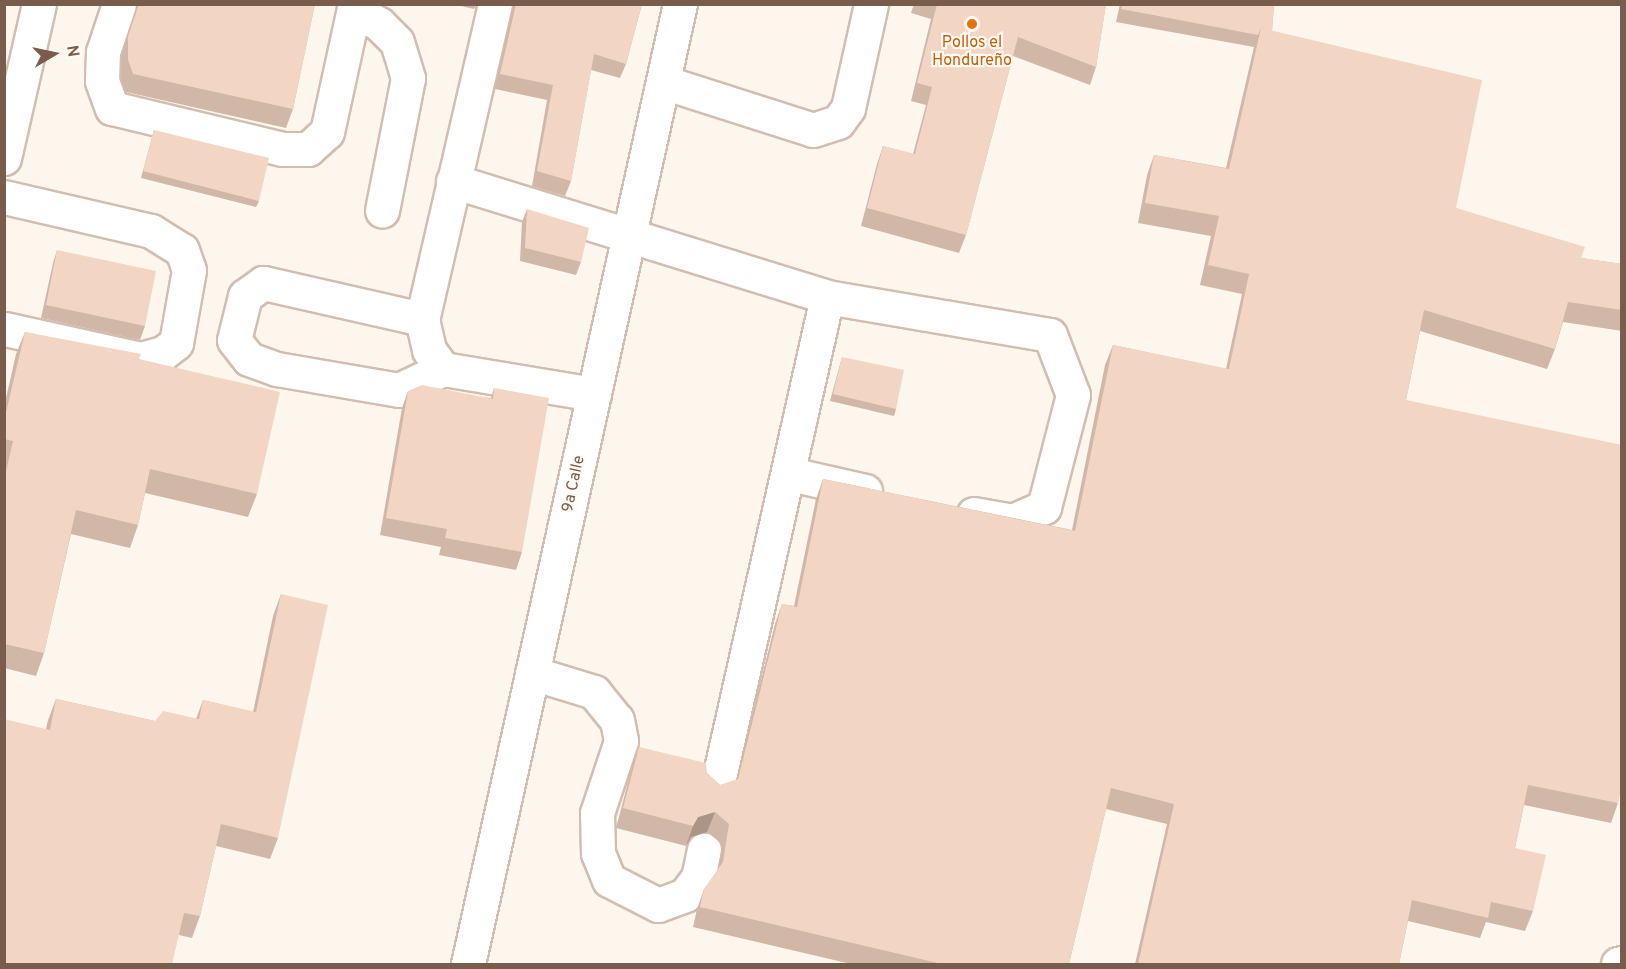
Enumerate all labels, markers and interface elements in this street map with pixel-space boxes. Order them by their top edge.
marker: Pollos el Hondureño [965,17,979,31]
north arrow [24,24,84,84]
place label: Pollos el Hondureño [932,33,1012,71]
text: N [61,44,83,58]
street label: 9a Calle [559,454,589,514]

